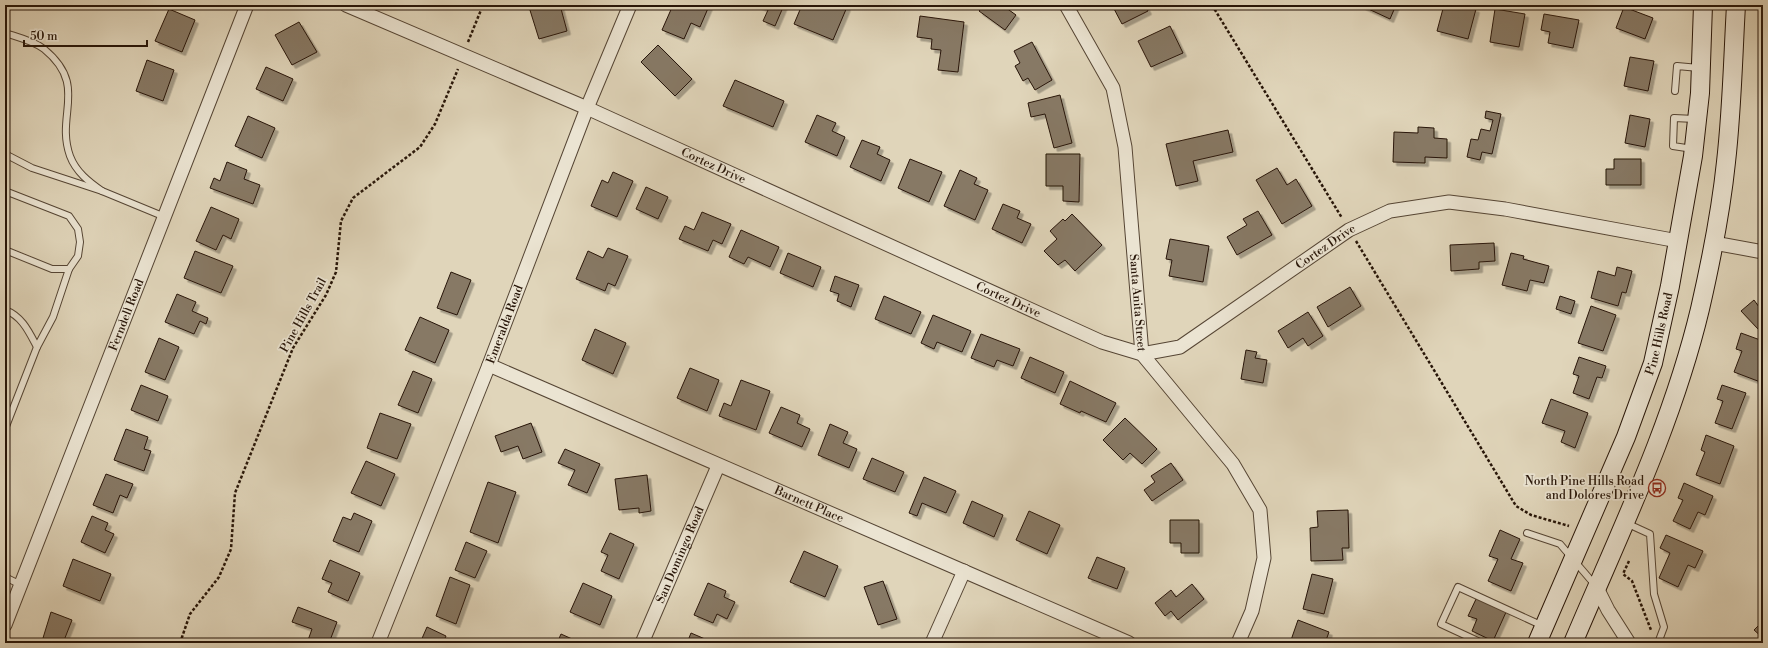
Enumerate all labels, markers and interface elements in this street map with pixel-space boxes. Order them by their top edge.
scale bar [24,22,147,48]
text: 50 m [30,29,58,44]
street label: Cortez Drive [678,145,748,187]
street label: Cortez Drive [1293,221,1358,273]
street label: Santa Anita Street [1126,253,1149,353]
street label: Pine Hills Trail [277,275,330,355]
street label: Ferndell Road [106,277,147,353]
street label: Cortez Drive [973,279,1043,321]
street label: Emeralda Road [483,283,527,366]
street label: Pine Hills Road [1642,291,1676,377]
place label: North Pine Hills Road and Dolores Drive [1525,474,1644,503]
bus stop icon: North Pine Hills Road and Dolores Drive [1647,478,1667,498]
street label: Barnett Place [771,482,846,526]
street label: San Domingo Road [653,504,708,606]

